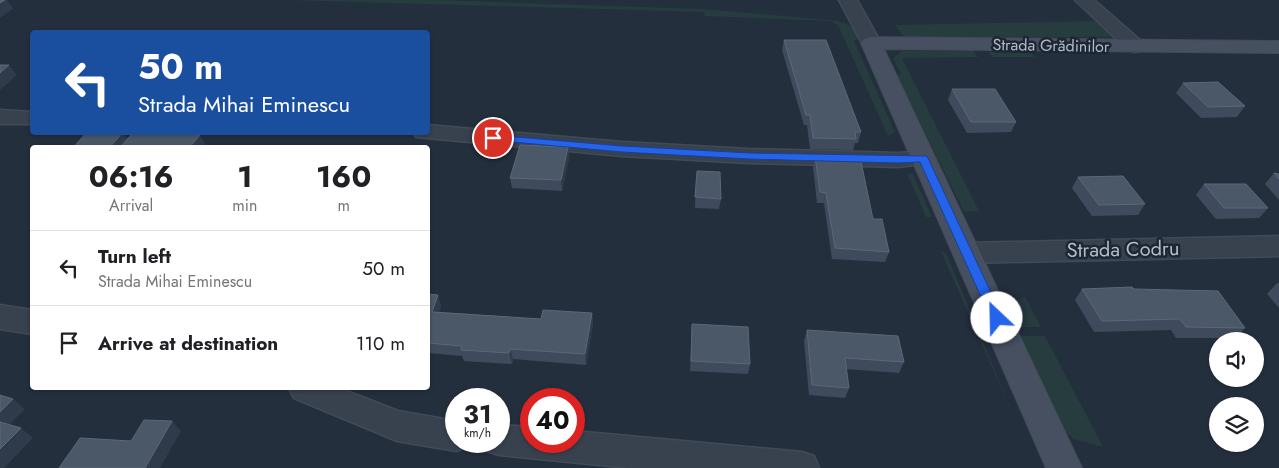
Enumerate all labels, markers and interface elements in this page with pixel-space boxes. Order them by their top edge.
street label: Strada Grădinilor [992,33,1110,58]
text: 50 m [138,42,223,92]
icon: left [55,50,120,115]
text: Strada Mihai Eminescu [138,88,350,120]
pin [472,117,514,159]
icon: arrive [479,124,507,152]
text: 06:16 [89,155,174,198]
text: 1 [237,155,253,198]
text: 160 [316,155,371,198]
text: Arrival [109,194,153,217]
text: min [232,194,257,217]
text: m [337,194,350,217]
street label: Strada Codru [1066,234,1180,265]
text: Turn left [98,243,171,270]
icon: left [55,254,83,282]
text: 50 m [362,255,405,282]
text: Strada Mihai Eminescu [98,270,252,293]
position arrow [970,291,1022,343]
icon: arrive [55,329,83,357]
text: Arrive at destination [98,330,278,357]
text: 110 m [356,330,405,357]
map controls [1209,332,1264,452]
button: sound [1209,332,1264,387]
speed limit sign: 40 [520,388,585,453]
text: 31 [463,396,492,432]
button: layers [1209,397,1264,452]
text: km/h [464,424,491,442]

